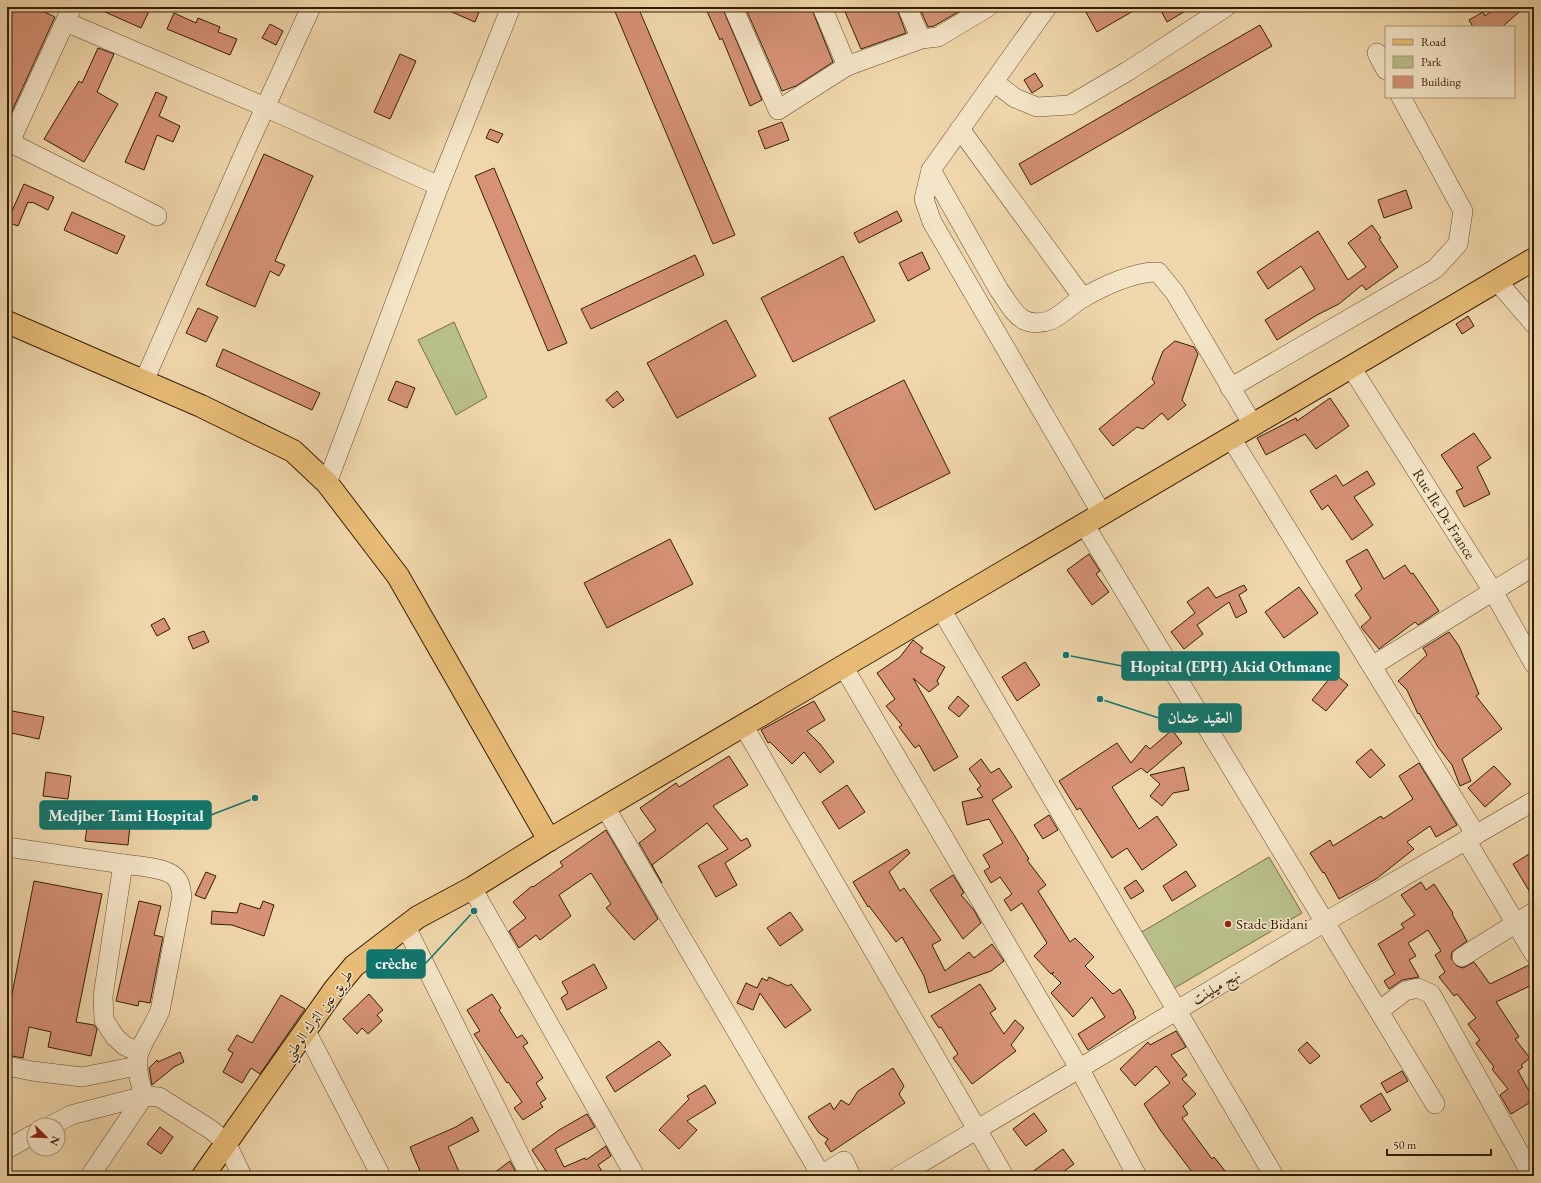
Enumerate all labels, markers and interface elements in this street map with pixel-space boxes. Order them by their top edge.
legend [1385,26,1515,98]
text: Road [1421,34,1447,50]
text: Park [1421,54,1442,70]
text: Building [1421,74,1462,90]
street label: Rue Ile De France [1409,465,1480,563]
callout: Hopital (EPH) Akid Othmane [1122,652,1339,680]
text: Hopital (EPH) Akid Othmane [1130,656,1332,677]
callout: العقيد عثمان [1159,704,1241,732]
text: العقيد عثمان [1167,707,1233,728]
callout: Medjber Tami Hospital [40,801,211,829]
text: Medjber Tami Hospital [48,805,204,826]
place label: Stade Bidani [1236,914,1308,933]
marker: Stade Bidani [1223,919,1233,929]
callout: crèche [367,950,425,978]
text: crèche [375,953,417,974]
street label: طريق عين الترك الوطني [278,965,361,1067]
street label: نهج ميلينت [1188,965,1246,1013]
north arrow [26,1117,66,1157]
scale bar [1387,1131,1491,1157]
text: N [47,1134,63,1148]
text: 50 m [1393,1137,1417,1153]

